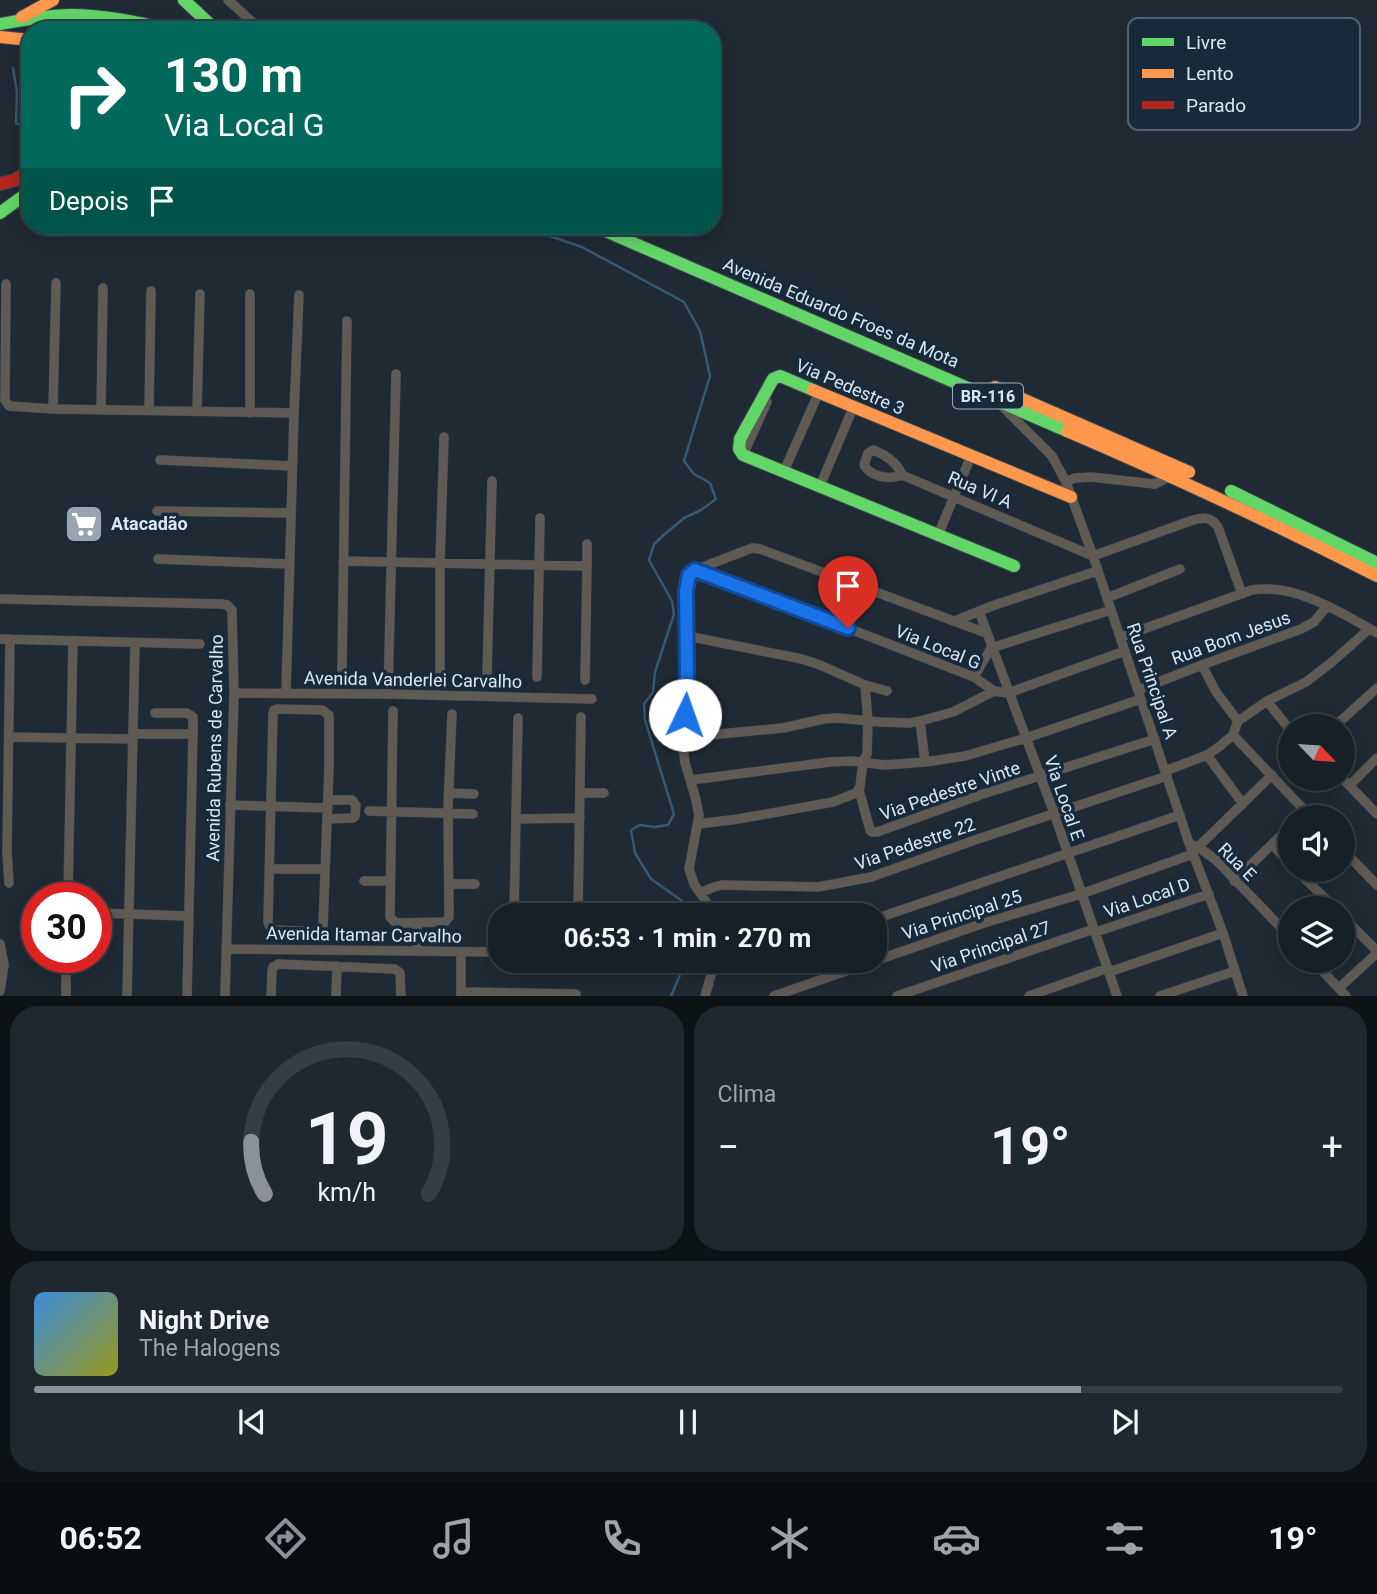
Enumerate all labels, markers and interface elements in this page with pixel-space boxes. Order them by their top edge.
legend [1128,18,1360,130]
text: Livre [1186,31,1226,54]
text: 130 m [164,47,303,104]
icon: right [49,49,140,140]
text: Lento [1186,62,1234,85]
text: Parado [1186,94,1246,117]
text: Via Local G [164,106,325,144]
icon: arrive [143,182,181,220]
text: Depois [49,186,129,216]
street label: Avenida Eduardo Froes da Mota [720,253,962,372]
street label: Via Pedestre 3 [793,354,908,419]
road number: BR-116 [953,384,1023,408]
street label: Rua VI A [945,467,1016,513]
supermarket icon: Atacadão [63,503,105,545]
place label: Atacadão [111,513,188,534]
pin [818,556,878,628]
icon: arrive [829,567,867,605]
street label: Rua Bom Jesus [1169,606,1293,669]
street label: Via Local G [892,620,984,673]
street label: Rua Principal A [1123,620,1182,742]
street label: Avenida Rubens de Carvalho [202,634,227,862]
street label: Avenida Vanderlei Carvalho [304,667,522,692]
position arrow [648,678,722,752]
north arrow [1278,714,1354,791]
map controls [1278,714,1355,973]
street label: Via Local E [1040,753,1089,843]
street label: Via Pedestre Vinte [877,757,1023,824]
button: sound [1278,805,1355,882]
street label: Via Pedestre 22 [852,813,978,874]
street label: Rua E [1214,838,1261,885]
street label: Via Local D [1101,873,1193,922]
speed limit sign: 30 [21,882,112,973]
street label: Via Principal 25 [899,885,1024,944]
button: layers [1278,896,1355,973]
street label: Via Principal 27 [928,916,1053,977]
street label: Avenida Itamar Carvalho [266,922,462,947]
text: 06:53 · 1 min · 270 m [564,923,811,953]
text: Clima [718,1081,776,1108]
text: 19 [305,1097,389,1183]
text: 19° [990,1116,1070,1177]
text: − [718,1125,739,1169]
text: + [1321,1125,1343,1169]
text: km/h [317,1178,376,1207]
text: Night Drive [139,1305,269,1335]
text: The Halogens [139,1335,281,1362]
icon: previous [233,1403,271,1441]
icon: pause [669,1403,707,1441]
icon: next [1106,1403,1144,1441]
icon: directions [261,1514,310,1563]
icon: music [429,1514,478,1563]
icon: phone [597,1514,646,1563]
icon: climate [765,1514,814,1563]
icon: car [932,1514,981,1563]
icon: filters [1100,1514,1149,1563]
text: 06:52 [59,1519,142,1557]
text: 19° [1268,1519,1317,1557]

